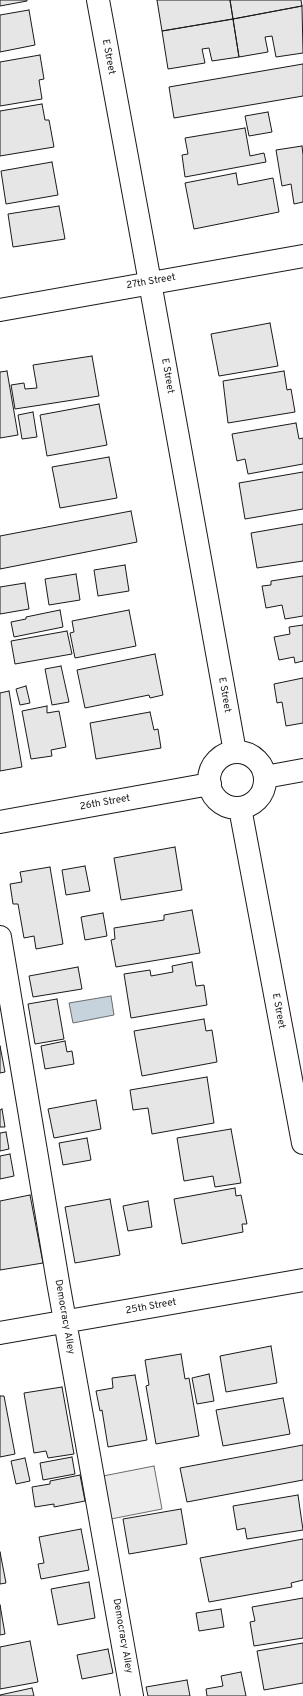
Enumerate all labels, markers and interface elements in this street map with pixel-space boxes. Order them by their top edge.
street label: E Street [99,38,117,76]
street label: 27th Street [125,272,177,292]
street label: E Street [158,357,176,395]
street label: E Street [215,676,233,714]
street label: 26th Street [79,793,131,813]
street label: E Street [269,992,287,1030]
street label: Democracy Alley [52,1279,76,1355]
street label: 25th Street [125,1297,177,1317]
street label: Democracy Alley [110,1598,134,1674]

